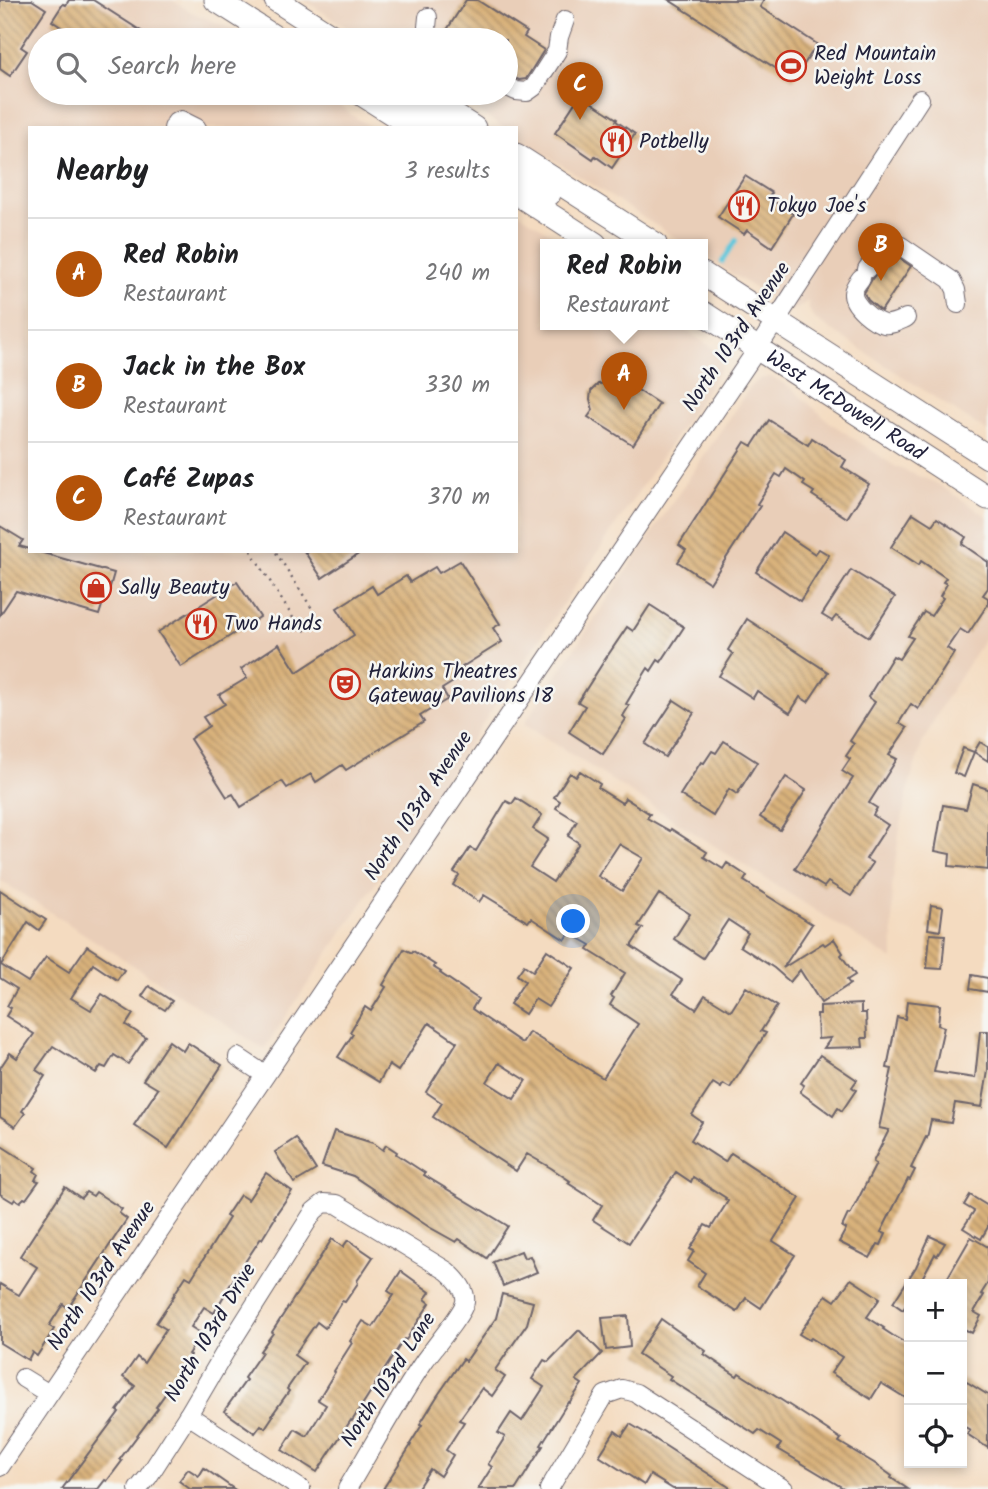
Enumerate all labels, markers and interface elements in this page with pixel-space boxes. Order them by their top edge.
search box [28,28,518,105]
place label: Red Mountain Weight Loss [814,38,936,95]
text: Search here [108,46,236,88]
icon: search [52,48,90,86]
sports icon: Red Mountain Weight Loss [774,49,808,83]
pin: C [557,62,603,120]
restaurant icon: Potbelly [599,125,633,159]
place label: Potbelly [639,126,709,159]
text: Nearby [56,148,148,196]
text: 3 results [404,154,490,190]
restaurant icon: Tokyo Joe's [727,189,761,223]
place label: Tokyo Joe's [767,190,866,223]
pin: B [858,223,904,281]
text: Red Robin [123,235,239,277]
popup [540,239,708,330]
text: Red Robin [566,246,682,288]
street label: North 103rd Avenue [674,255,800,419]
text: A [72,256,86,292]
text: 240 m [425,256,490,292]
text: Restaurant [123,277,227,313]
text: Restaurant [566,288,670,324]
street label: West McDowell Road [759,341,933,470]
text: Jack in the Box [123,347,305,389]
pin: A [601,352,647,410]
text: B [72,368,86,404]
text: 330 m [425,368,490,404]
text: Restaurant [123,389,227,425]
text: Café Zupas [123,459,254,501]
text: C [72,480,86,516]
text: 370 m [427,480,490,516]
text: Restaurant [123,501,227,537]
shop icon: Sally Beauty [79,571,113,605]
place label: Sally Beauty [119,572,229,605]
restaurant icon: Two Hands [184,607,218,641]
place label: Two Hands [224,608,322,641]
place label: Harkins Theatres Gateway Pavilions 18 [368,656,553,713]
theatre icon: Harkins Theatres Gateway Pavilions 18 [328,667,362,701]
street label: North 103rd Avenue [356,724,482,888]
your location [556,904,590,938]
street label: North 103rd Avenue [39,1194,165,1358]
street label: North 103rd Drive [156,1257,266,1409]
map controls [904,1279,967,1468]
button: + [904,1279,967,1342]
street label: North 103rd Lane [333,1305,445,1454]
button: − [904,1342,967,1405]
button: locate [904,1405,967,1468]

